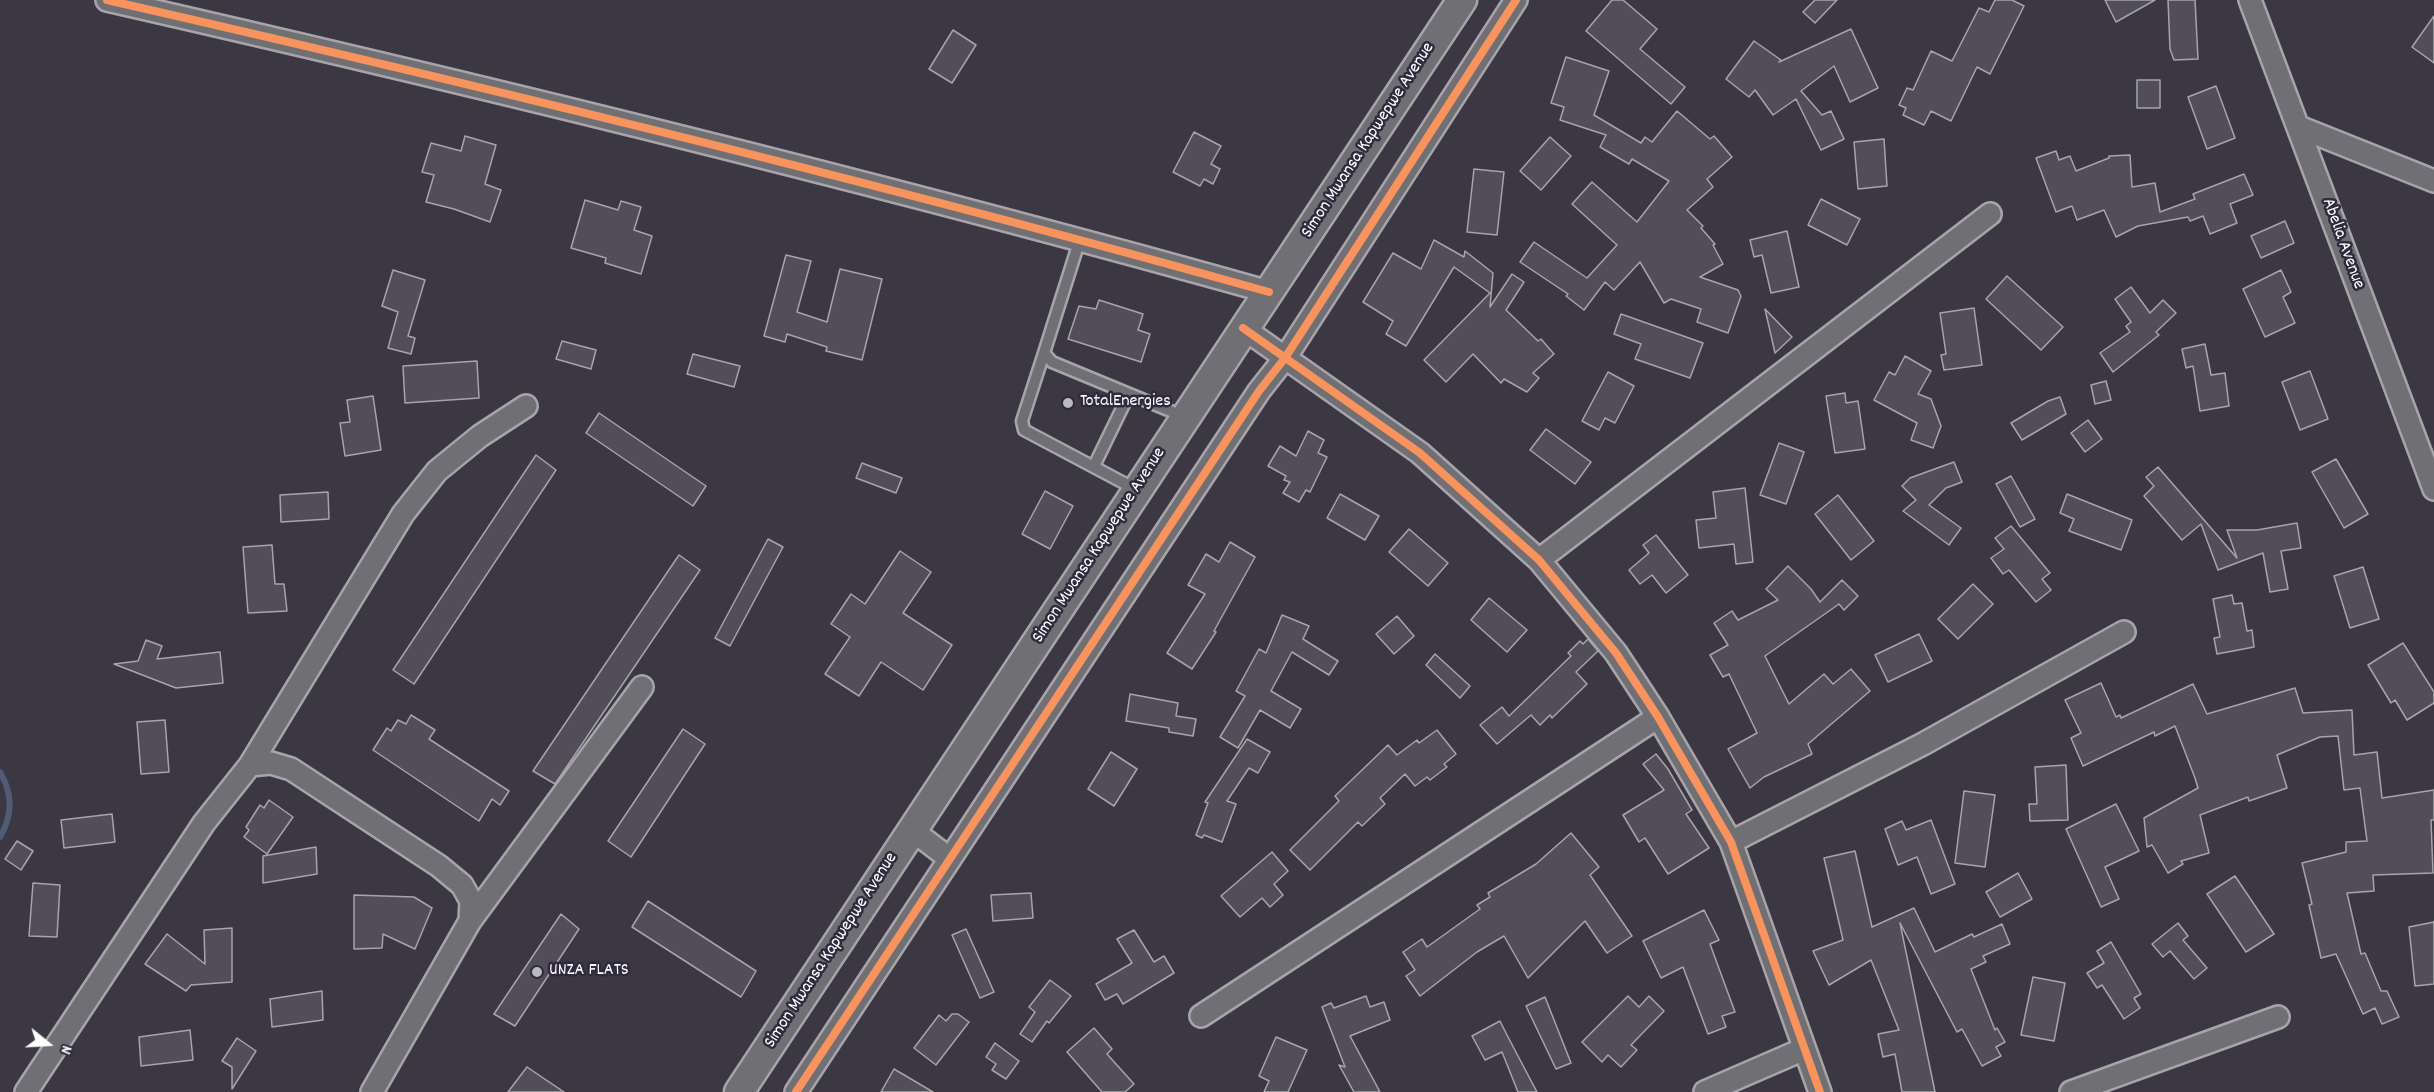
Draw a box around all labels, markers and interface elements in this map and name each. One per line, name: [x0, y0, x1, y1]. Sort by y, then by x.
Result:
street label: Simon Mwansa Kapwepwe Avenue: [1298, 39, 1440, 243]
street label: Abelia Avenue: [2316, 196, 2368, 292]
place label: TotalEnergies: [1080, 392, 1171, 414]
marker: TotalEnergies: [1061, 396, 1075, 410]
street label: Simon Mwansa Kapwepwe Avenue: [1029, 444, 1171, 648]
street label: Simon Mwansa Kapwepwe Avenue: [761, 849, 903, 1053]
place label: UNZA FLATS: [549, 961, 629, 983]
marker: UNZA FLATS: [530, 965, 544, 979]
north arrow: [18, 1014, 78, 1074]
text: N: [53, 1042, 78, 1057]

